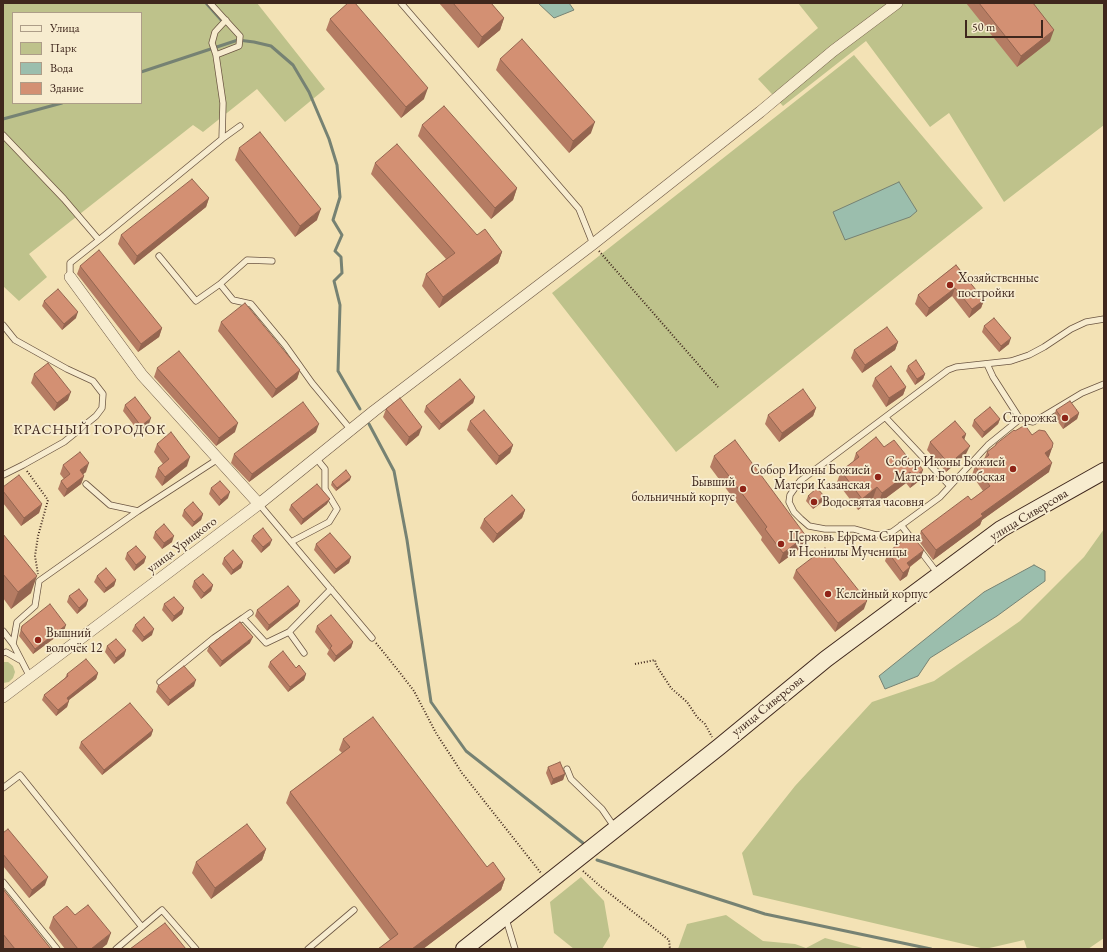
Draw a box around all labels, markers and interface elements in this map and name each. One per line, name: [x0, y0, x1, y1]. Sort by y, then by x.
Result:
legend: [12, 12, 142, 104]
scale bar: [967, 12, 1045, 38]
text: 50 m: [972, 19, 995, 35]
text: Улица: [50, 20, 80, 36]
text: Парк: [50, 40, 77, 56]
text: Вода: [50, 60, 73, 76]
text: Здание: [50, 80, 84, 96]
place label: Хозяйственные постройки: [958, 270, 1039, 301]
marker: Хозяйственные постройки: [945, 280, 955, 290]
place label: Сторожка: [1003, 410, 1057, 426]
marker: Сторожка: [1060, 413, 1070, 423]
district label: КРАСНЫЙ ГОРОДОК: [13, 422, 167, 438]
place label: Собор Иконы Божией Матери Боголюбская: [886, 454, 1005, 485]
place label: Собор Иконы Божией Матери Казанская: [751, 462, 870, 493]
marker: Собор Иконы Божией Матери Боголюбская: [1008, 464, 1018, 474]
marker: Собор Иконы Божией Матери Казанская: [873, 472, 883, 482]
place label: Бывший больничный корпус: [631, 474, 735, 505]
marker: Бывший больничный корпус: [738, 484, 748, 494]
street label: улица Сиверсова: [987, 486, 1071, 544]
place label: Водосвятая часовня: [822, 494, 924, 510]
marker: Водосвятая часовня: [809, 497, 819, 507]
street label: улица Урицкого: [144, 514, 220, 576]
place label: Церковь Ефрема Сирина и Неонилы Мученицы: [789, 529, 921, 560]
marker: Церковь Ефрема Сирина и Неонилы Мученицы: [776, 539, 786, 549]
place label: Келейный корпус: [836, 586, 928, 602]
marker: Келейный корпус: [823, 589, 833, 599]
place label: Вышний волочёк 12: [46, 625, 102, 656]
marker: Вышний волочёк 12: [33, 635, 43, 645]
street label: улица Сиверсова: [729, 672, 807, 740]

